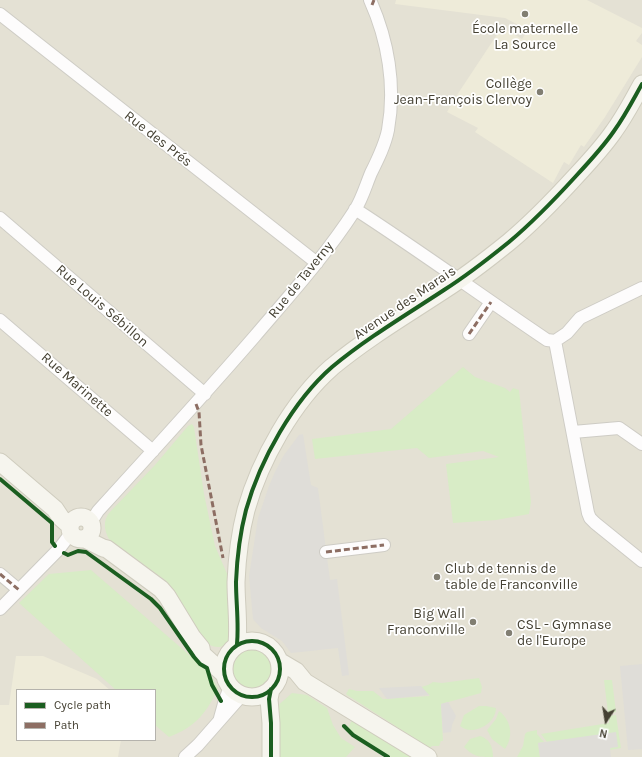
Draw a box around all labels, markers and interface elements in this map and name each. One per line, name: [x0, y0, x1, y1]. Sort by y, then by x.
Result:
marker: École maternelle La Source: [520, 9, 530, 19]
place label: École maternelle La Source: [472, 21, 578, 54]
place label: Collège Jean-François Clervoy: [394, 76, 532, 108]
marker: Collège Jean-François Clervoy: [535, 87, 545, 97]
street label: Rue des Prés: [121, 107, 195, 171]
street label: Rue de Taverny: [265, 238, 337, 322]
street label: Rue Louis Sébillon: [52, 261, 152, 351]
street label: Avenue des Marais: [351, 263, 459, 343]
street label: Rue Marinette: [38, 349, 116, 421]
place label: Club de tennis de table de Franconville: [445, 561, 578, 594]
marker: Club de tennis de table de Franconville: [432, 572, 442, 582]
place label: Big Wall Franconville: [387, 606, 465, 638]
marker: Big Wall Franconville: [468, 617, 478, 627]
place label: CSL - Gymnase de l'Europe: [517, 617, 611, 650]
marker: CSL - Gymnase de l'Europe: [504, 628, 514, 638]
legend: [16, 689, 156, 741]
text: Cycle path: [54, 698, 111, 712]
north arrow: [586, 701, 626, 741]
text: Path: [54, 718, 79, 732]
text: N: [598, 726, 609, 740]

